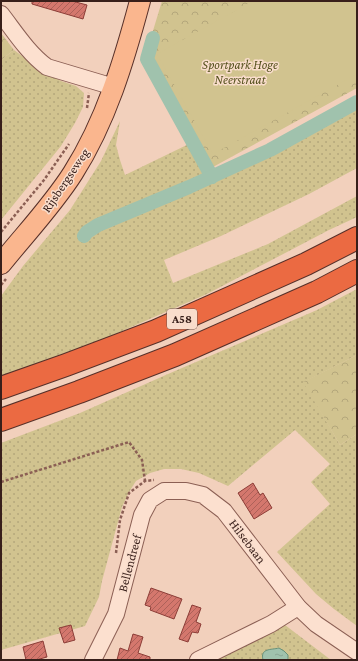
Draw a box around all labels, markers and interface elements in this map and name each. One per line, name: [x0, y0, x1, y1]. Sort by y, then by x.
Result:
park label: Sportpark Hoge Neerstraat: [202, 57, 278, 87]
street label: Rijsbergseweg: [38, 145, 94, 216]
road number: A58: [167, 309, 197, 329]
street label: Hilsebaan: [226, 516, 269, 567]
street label: Bellendreef: [115, 532, 145, 593]

